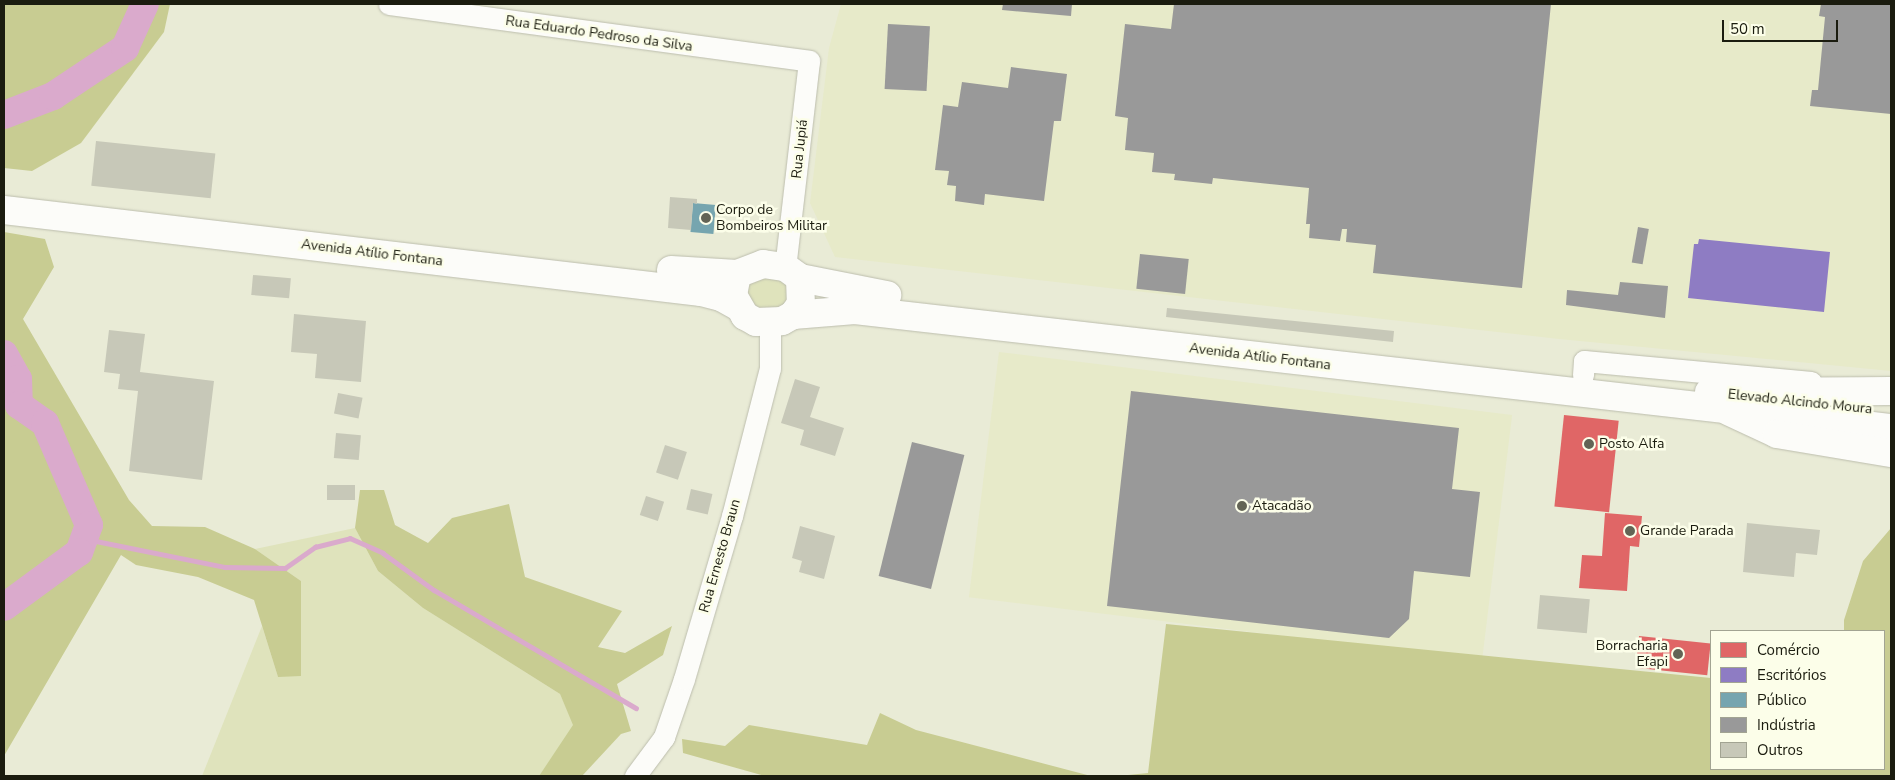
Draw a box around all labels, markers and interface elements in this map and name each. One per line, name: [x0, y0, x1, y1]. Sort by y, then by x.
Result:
scale bar: [1725, 10, 1841, 42]
street label: Rua Eduardo Pedroso da Silva: [504, 13, 694, 55]
text: 50 m: [1730, 19, 1765, 39]
street label: Rua Jupiá: [789, 119, 811, 179]
place label: Corpo de Bombeiros Militar: [716, 202, 827, 234]
marker: Corpo de Bombeiros Militar: [700, 212, 712, 224]
street label: Avenida Atílio Fontana: [300, 236, 444, 270]
street label: Avenida Atílio Fontana: [1188, 340, 1332, 374]
street label: Elevado Alcindo Moura: [1727, 386, 1873, 418]
place label: Posto Alfa: [1599, 436, 1664, 452]
marker: Posto Alfa: [1583, 438, 1595, 450]
street label: Rua Ernesto Braun: [696, 497, 744, 615]
place label: Atacadão: [1252, 498, 1312, 514]
marker: Atacadão: [1236, 500, 1248, 512]
place label: Grande Parada: [1640, 523, 1734, 539]
marker: Grande Parada: [1624, 525, 1636, 537]
legend: [1710, 630, 1885, 770]
place label: Borracharia Efapi: [1596, 638, 1668, 670]
text: Comércio: [1757, 640, 1820, 660]
marker: Borracharia Efapi: [1672, 648, 1684, 660]
text: Escritórios: [1757, 665, 1827, 685]
text: Público: [1757, 690, 1807, 710]
text: Indústria: [1757, 715, 1816, 735]
text: Outros: [1757, 740, 1803, 760]

